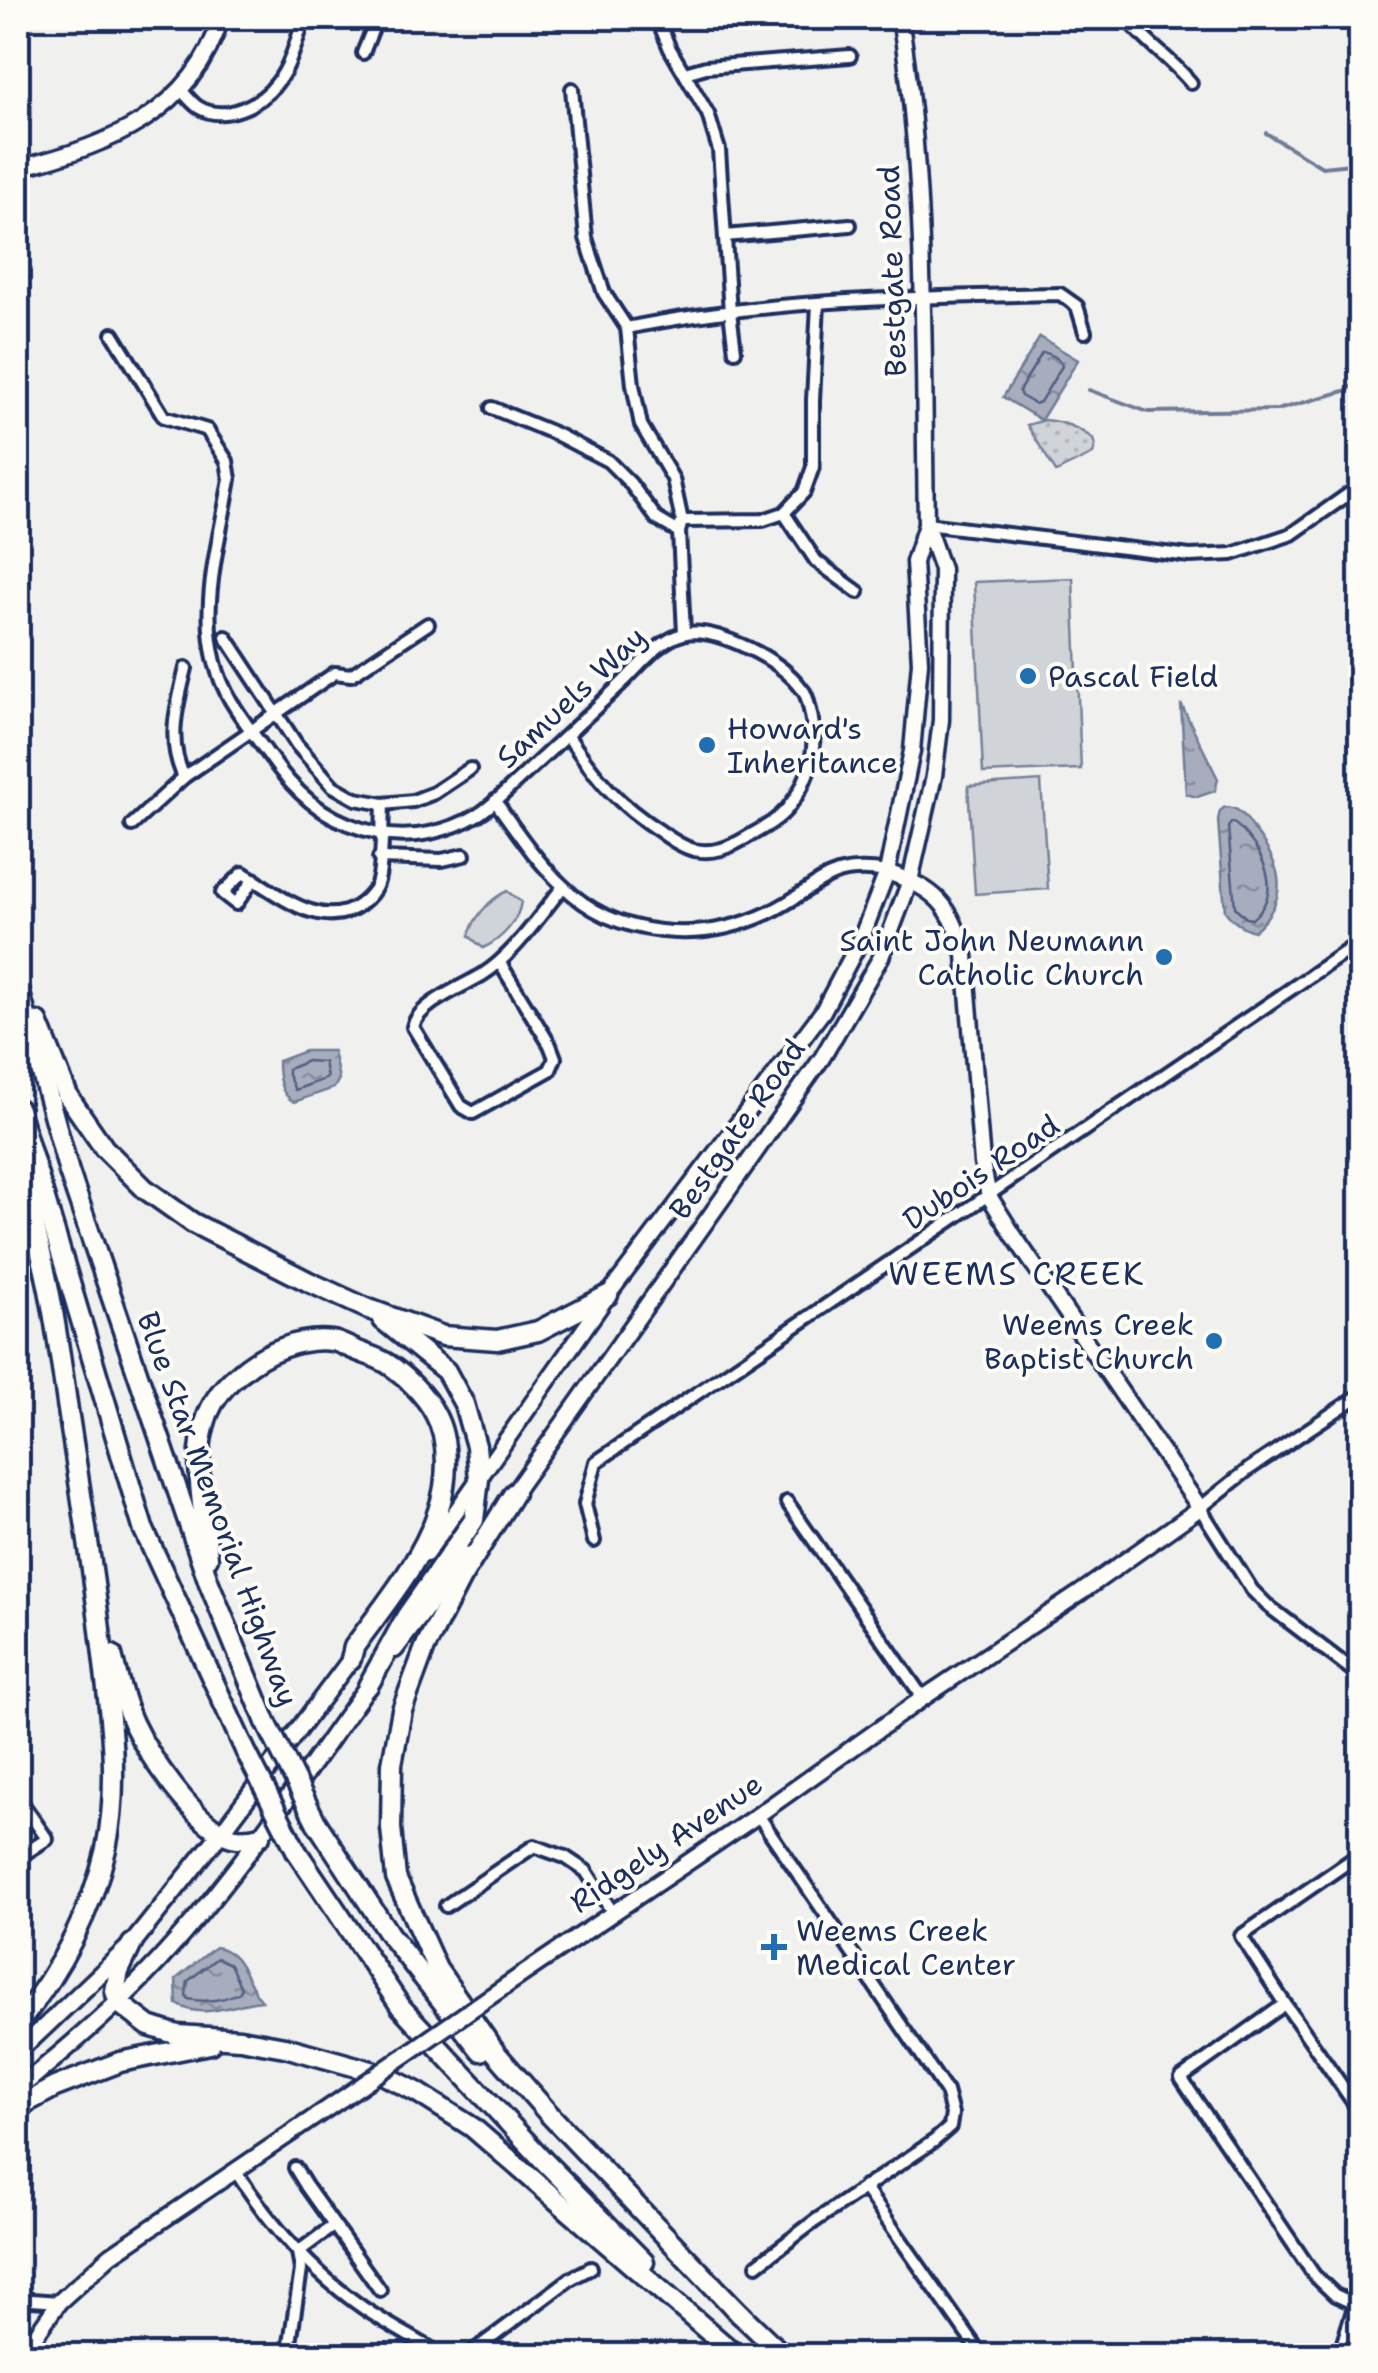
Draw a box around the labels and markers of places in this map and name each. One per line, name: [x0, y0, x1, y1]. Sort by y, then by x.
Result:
place label: Pascal Field: [1048, 656, 1218, 697]
marker: Pascal Field: [1017, 665, 1039, 687]
place label: Howard's Inheritance: [727, 708, 898, 783]
marker: Howard's Inheritance: [696, 734, 718, 756]
place label: Saint John Neumann Catholic Church: [839, 920, 1144, 995]
marker: Saint John Neumann Catholic Church: [1153, 946, 1175, 968]
place label: Weems Creek Baptist Church: [984, 1304, 1194, 1379]
marker: Weems Creek Baptist Church: [1203, 1330, 1225, 1352]
place label: Weems Creek Medical Center: [796, 1910, 1016, 1985]
marker: Weems Creek Medical Center: [761, 1934, 787, 1960]

